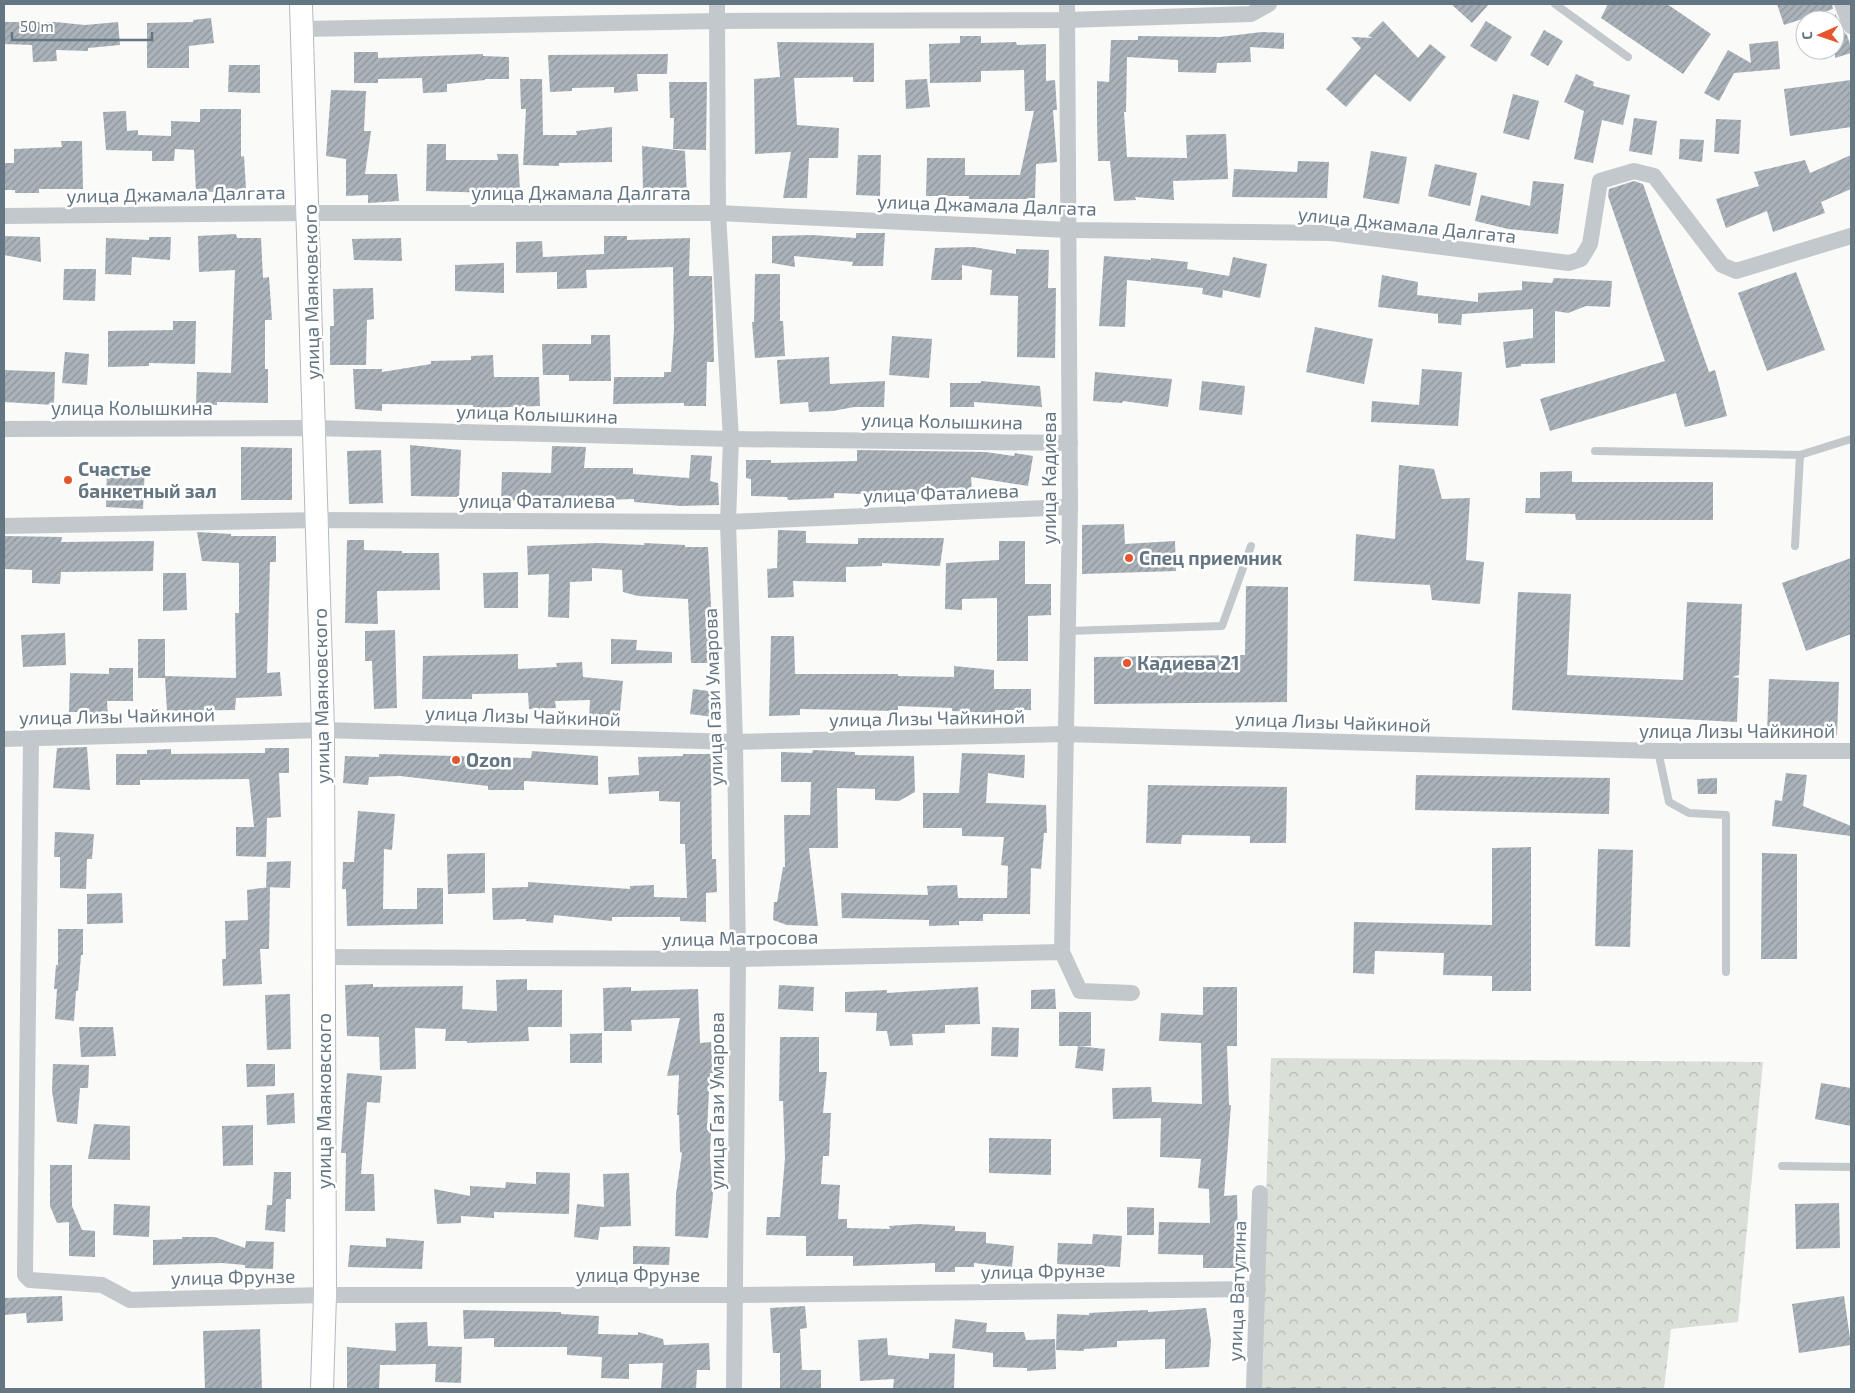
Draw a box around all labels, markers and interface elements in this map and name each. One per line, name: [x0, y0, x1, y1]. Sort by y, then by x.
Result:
scale bar: [12, 10, 152, 42]
north arrow: [1795, 10, 1845, 60]
text: 50 m: [20, 17, 54, 35]
text: С: [1798, 31, 1815, 40]
street label: улица Джамала Далгата: [66, 180, 286, 208]
street label: улица Джамала Далгата: [471, 181, 691, 205]
street label: улица Джамала Далгата: [877, 189, 1097, 221]
street label: улица Джамала Далгата: [1297, 202, 1517, 248]
street label: улица Маяковского: [297, 204, 325, 380]
street label: улица Колышкина: [51, 396, 213, 420]
street label: улица Колышкина: [456, 399, 618, 429]
street label: улица Колышкина: [861, 408, 1023, 434]
street label: улица Кадиева: [1037, 412, 1061, 544]
place label: Счастье банкетный зал: [78, 457, 217, 502]
marker: Счастье банкетный зал: [62, 474, 74, 486]
street label: улица Фаталиева: [862, 478, 1020, 508]
street label: улица Фаталиева: [459, 489, 615, 513]
place label: Спец приемник: [1139, 546, 1282, 569]
marker: Спец приемник: [1123, 552, 1135, 564]
street label: улица Маяковского: [307, 608, 335, 784]
street label: улица Гази Умарова: [698, 608, 728, 786]
place label: Кадиева 21: [1137, 651, 1240, 674]
marker: Кадиева 21: [1121, 657, 1133, 669]
street label: улица Лизы Чайкиной: [425, 701, 621, 731]
street label: улица Лизы Чайкиной: [19, 702, 215, 730]
street label: улица Лизы Чайкиной: [829, 704, 1025, 732]
street label: улица Лизы Чайкиной: [1235, 707, 1431, 737]
street label: улица Лизы Чайкиной: [1639, 719, 1835, 743]
place label: Ozon: [466, 748, 512, 771]
marker: Ozon: [450, 754, 462, 766]
street label: улица Матросова: [661, 925, 819, 951]
street label: улица Гази Умарова: [705, 1012, 729, 1190]
street label: улица Маяковского: [312, 1013, 336, 1189]
street label: улица Ватутина: [1223, 1220, 1251, 1362]
street label: улица Фрунзе: [980, 1258, 1106, 1284]
street label: улица Фрунзе: [576, 1263, 700, 1287]
street label: улица Фрунзе: [170, 1264, 296, 1290]

